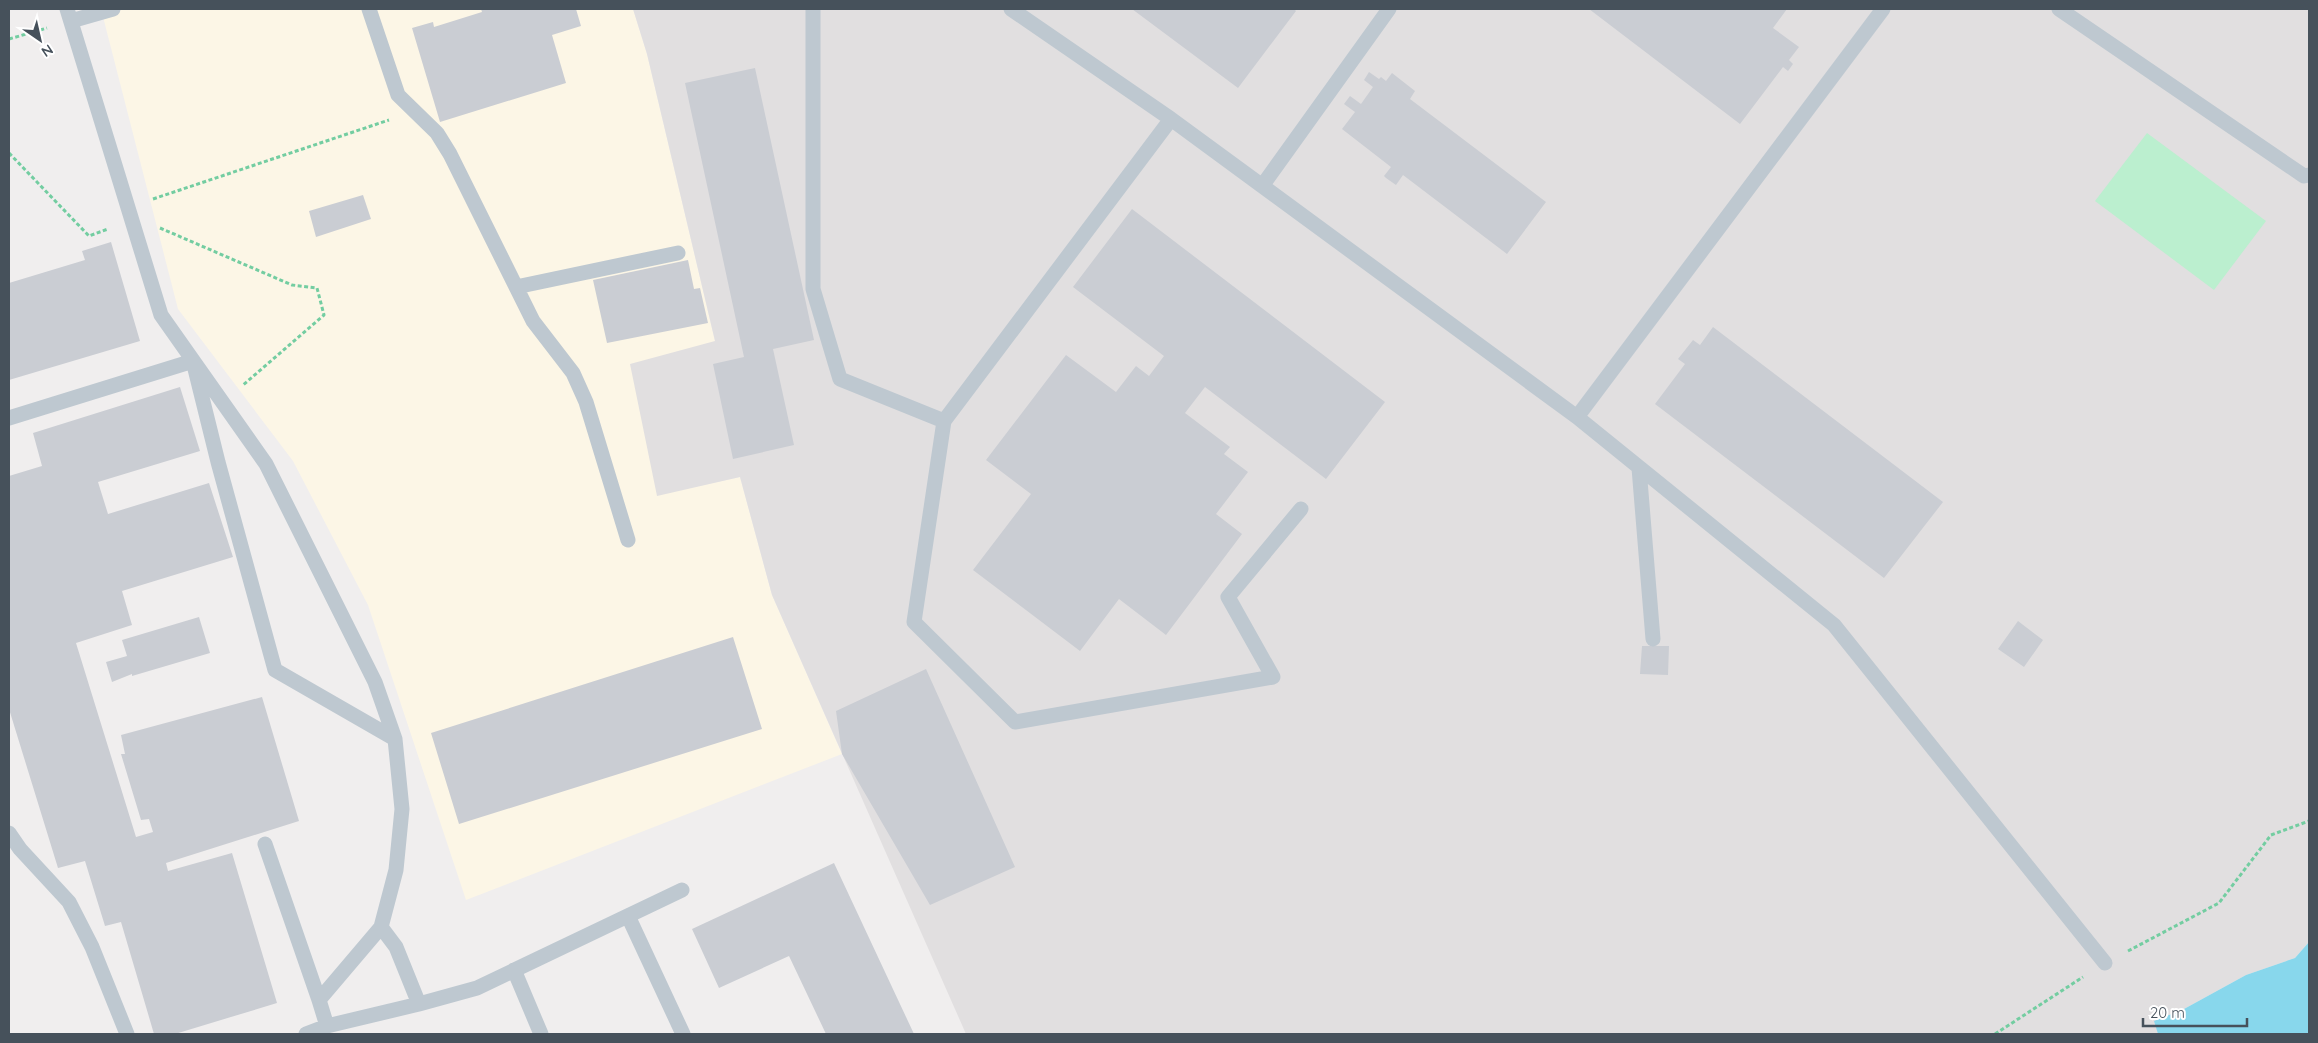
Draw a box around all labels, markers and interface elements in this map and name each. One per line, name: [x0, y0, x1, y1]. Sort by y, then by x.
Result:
north arrow: [15, 15, 65, 65]
text: N: [38, 40, 57, 61]
scale bar: [2143, 996, 2247, 1028]
text: 20 m: [2150, 1003, 2185, 1022]

